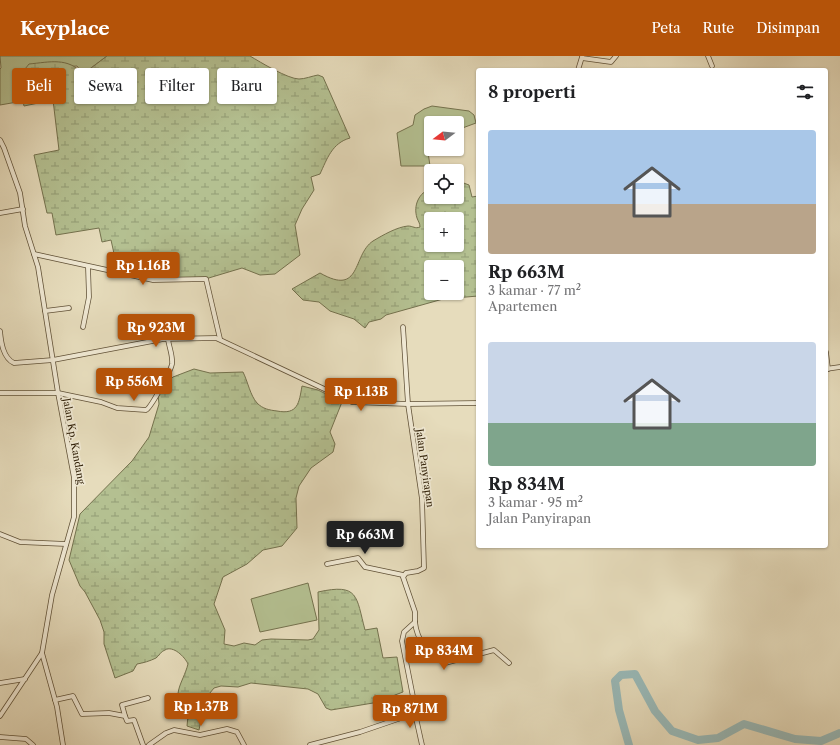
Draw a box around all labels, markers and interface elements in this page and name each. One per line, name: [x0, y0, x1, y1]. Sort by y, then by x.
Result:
text: Keyplace: [20, 17, 110, 40]
text: Peta: [651, 19, 681, 37]
text: Rute: [703, 19, 734, 37]
text: Disimpan: [756, 19, 820, 37]
chip: Beli: [12, 68, 66, 104]
chip: Sewa: [74, 68, 137, 104]
chip: Filter: [145, 68, 209, 104]
chip: Baru: [217, 68, 277, 104]
icon: filters: [794, 81, 816, 103]
text: 8 properti: [488, 82, 576, 102]
north arrow: [424, 116, 464, 156]
map controls: [424, 116, 464, 300]
icon: home: [616, 156, 688, 228]
button: locate: [424, 164, 464, 204]
button: +: [424, 212, 464, 252]
pin: Rp 1.16B: [102, 252, 184, 286]
text: Rp 1.16B: [116, 257, 170, 273]
button: −: [424, 260, 464, 300]
text: Rp 663M: [488, 262, 565, 282]
text: 3 kamar · 77 m²: [488, 282, 581, 298]
text: Apartemen: [488, 298, 557, 314]
pin: Rp 923M: [119, 314, 193, 348]
text: Rp 923M: [127, 319, 185, 335]
pin: Rp 556M: [97, 368, 171, 402]
icon: home: [616, 368, 688, 440]
text: Rp 556M: [105, 373, 163, 389]
pin: Rp 1.13B: [320, 378, 402, 412]
text: Rp 1.13B: [334, 383, 388, 399]
street label: Jalan Kp. Kandang: [60, 395, 88, 486]
street label: Jalan Panyirapan: [413, 426, 437, 509]
text: Rp 834M: [488, 474, 565, 494]
text: 3 kamar · 95 m²: [488, 494, 583, 510]
text: Jalan Panyirapan: [488, 510, 591, 526]
pin: Rp 663M: [328, 521, 402, 555]
text: Rp 663M: [336, 526, 394, 542]
pin: Rp 834M: [407, 637, 481, 671]
text: Rp 834M: [415, 642, 473, 658]
pin: Rp 1.37B: [160, 693, 242, 727]
pin: Rp 871M: [373, 695, 447, 729]
text: Rp 1.37B: [173, 698, 229, 714]
text: Rp 871M: [382, 700, 438, 716]

